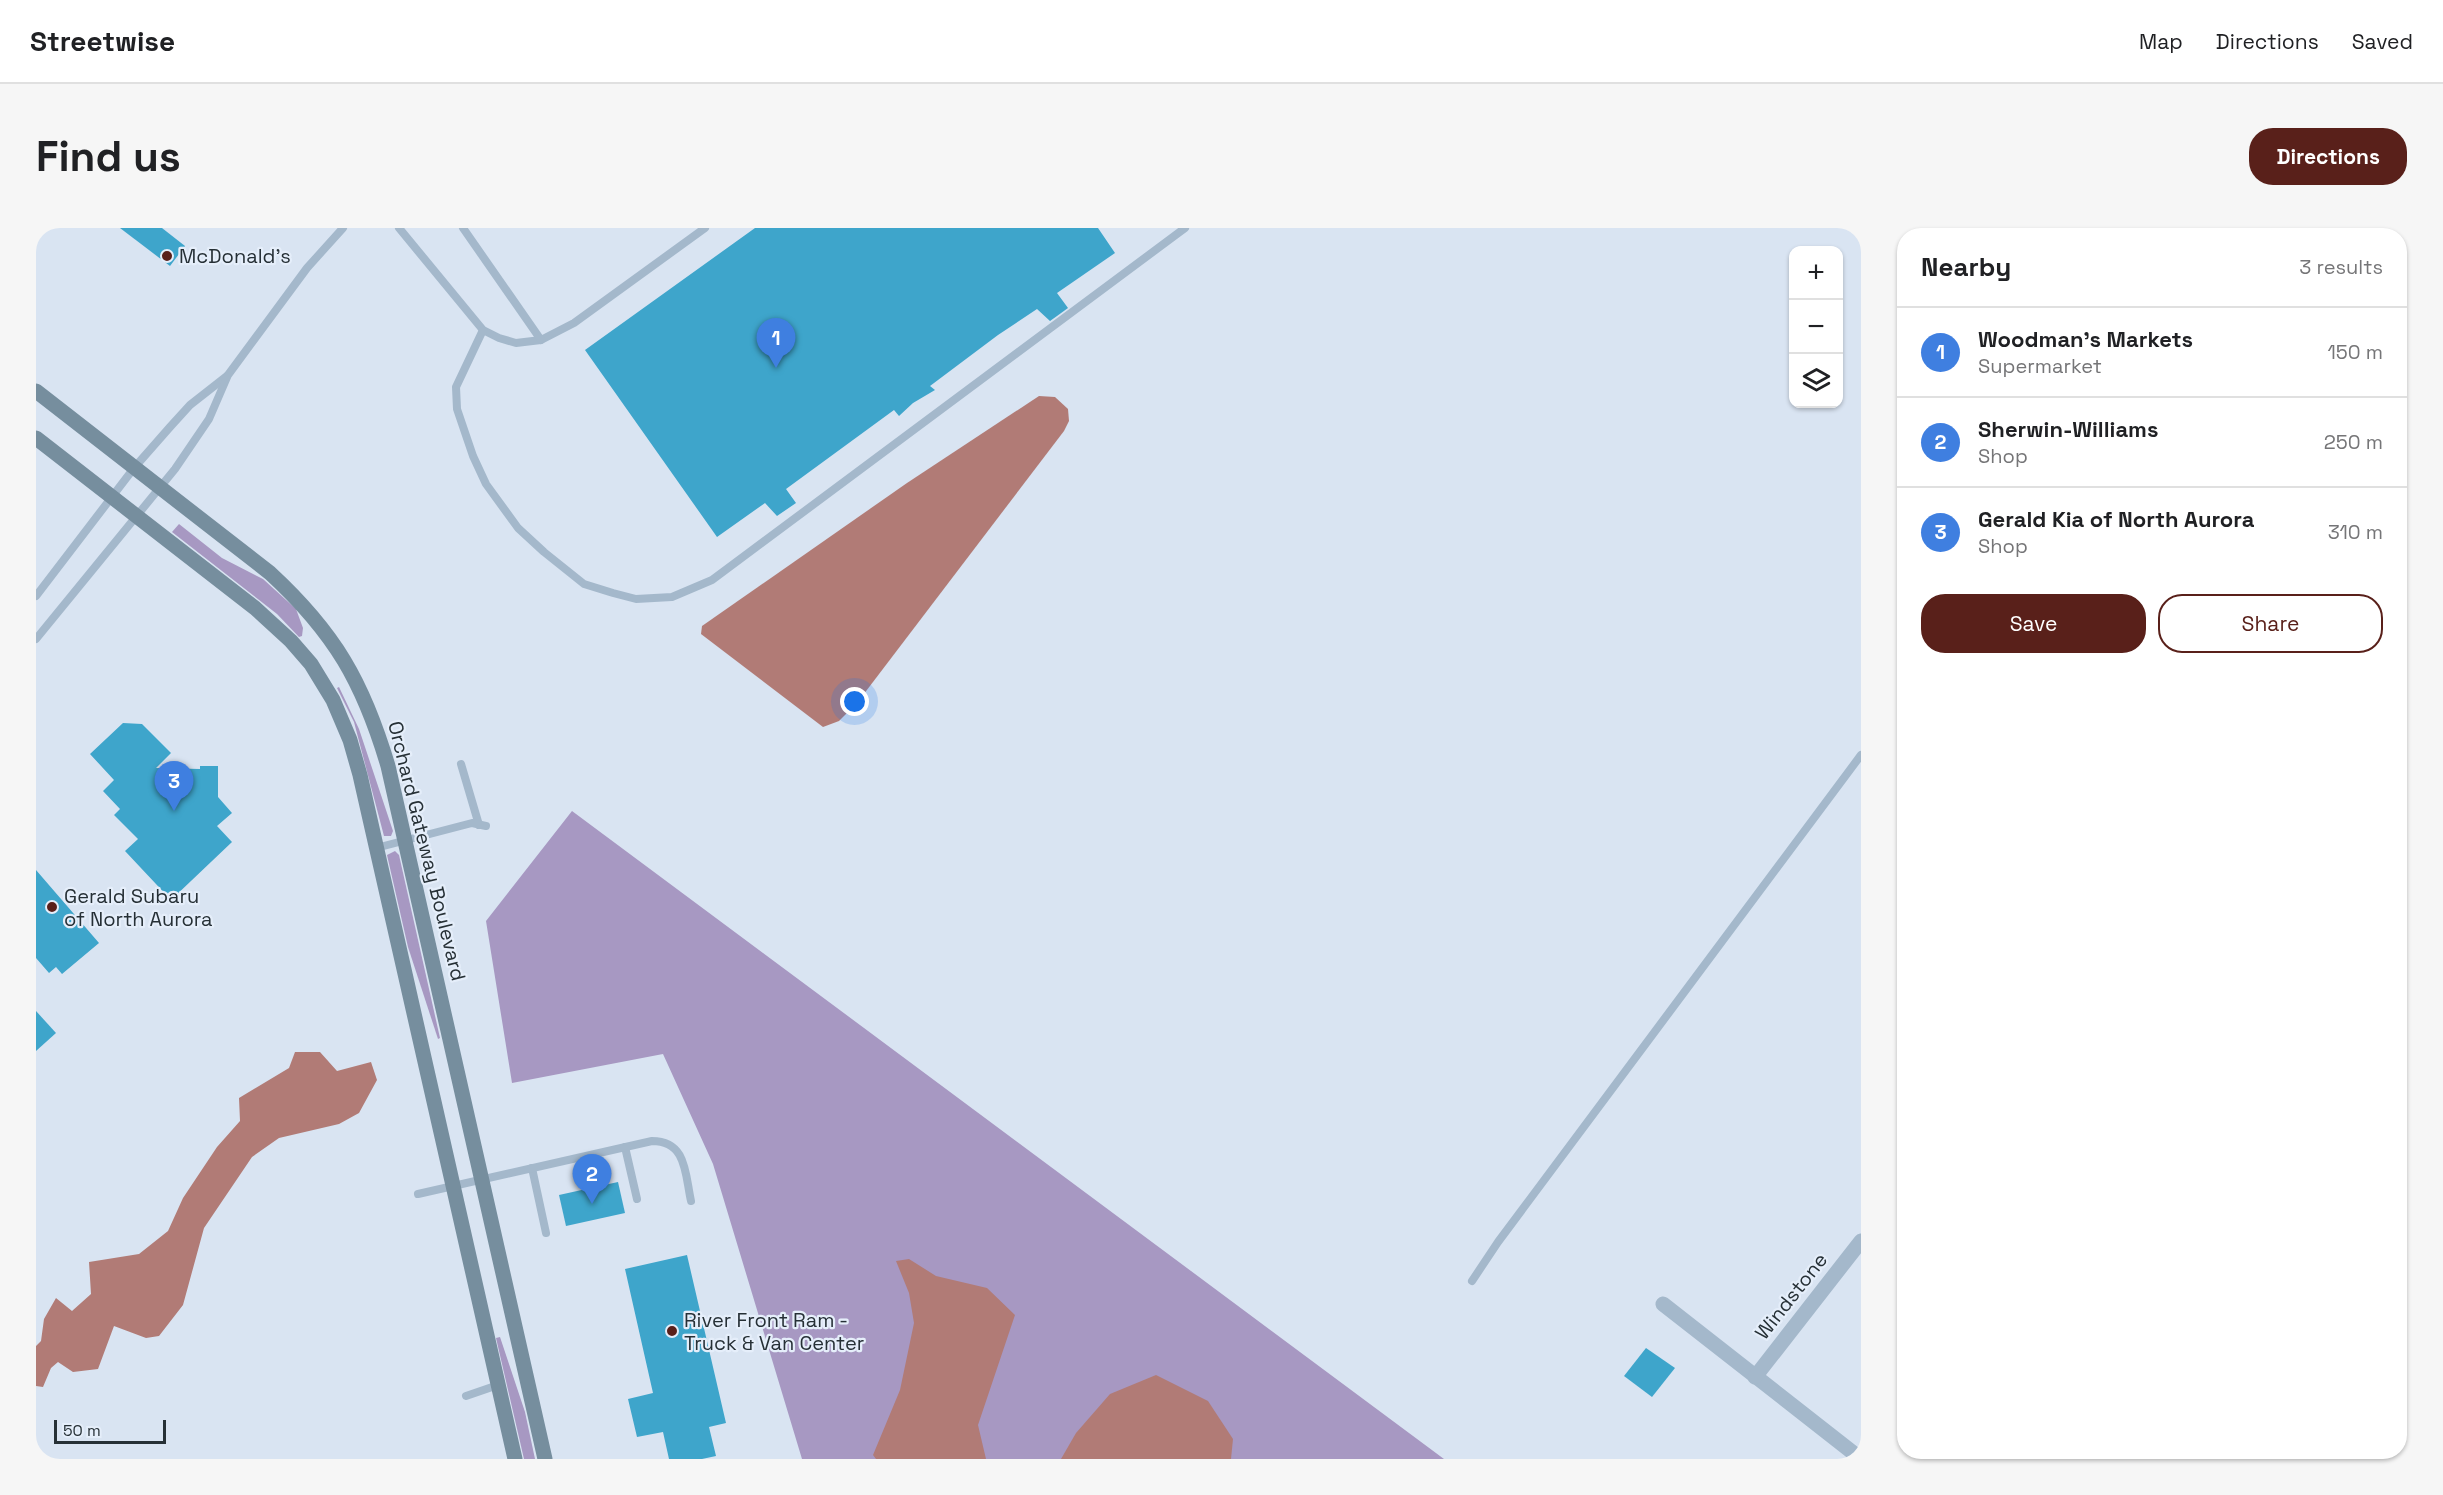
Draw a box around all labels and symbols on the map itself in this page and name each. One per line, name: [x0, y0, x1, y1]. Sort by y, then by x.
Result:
place label: McDonald's: [179, 243, 291, 269]
marker: McDonald's: [160, 249, 174, 263]
pin: 1: [756, 318, 796, 368]
your location: [840, 687, 869, 716]
street label: Orchard Gateway Boulevard: [382, 718, 472, 984]
pin: 3: [154, 762, 194, 811]
place label: Gerald Subaru of North Aurora: [64, 883, 213, 932]
marker: Gerald Subaru of North Aurora: [45, 900, 59, 914]
pin: 2: [572, 1154, 612, 1204]
street label: Windstone: [1749, 1247, 1833, 1345]
place label: River Front Ram - Truck & Van Center: [684, 1307, 864, 1356]
marker: River Front Ram - Truck & Van Center: [665, 1324, 679, 1338]
scale bar: [54, 1417, 166, 1444]

